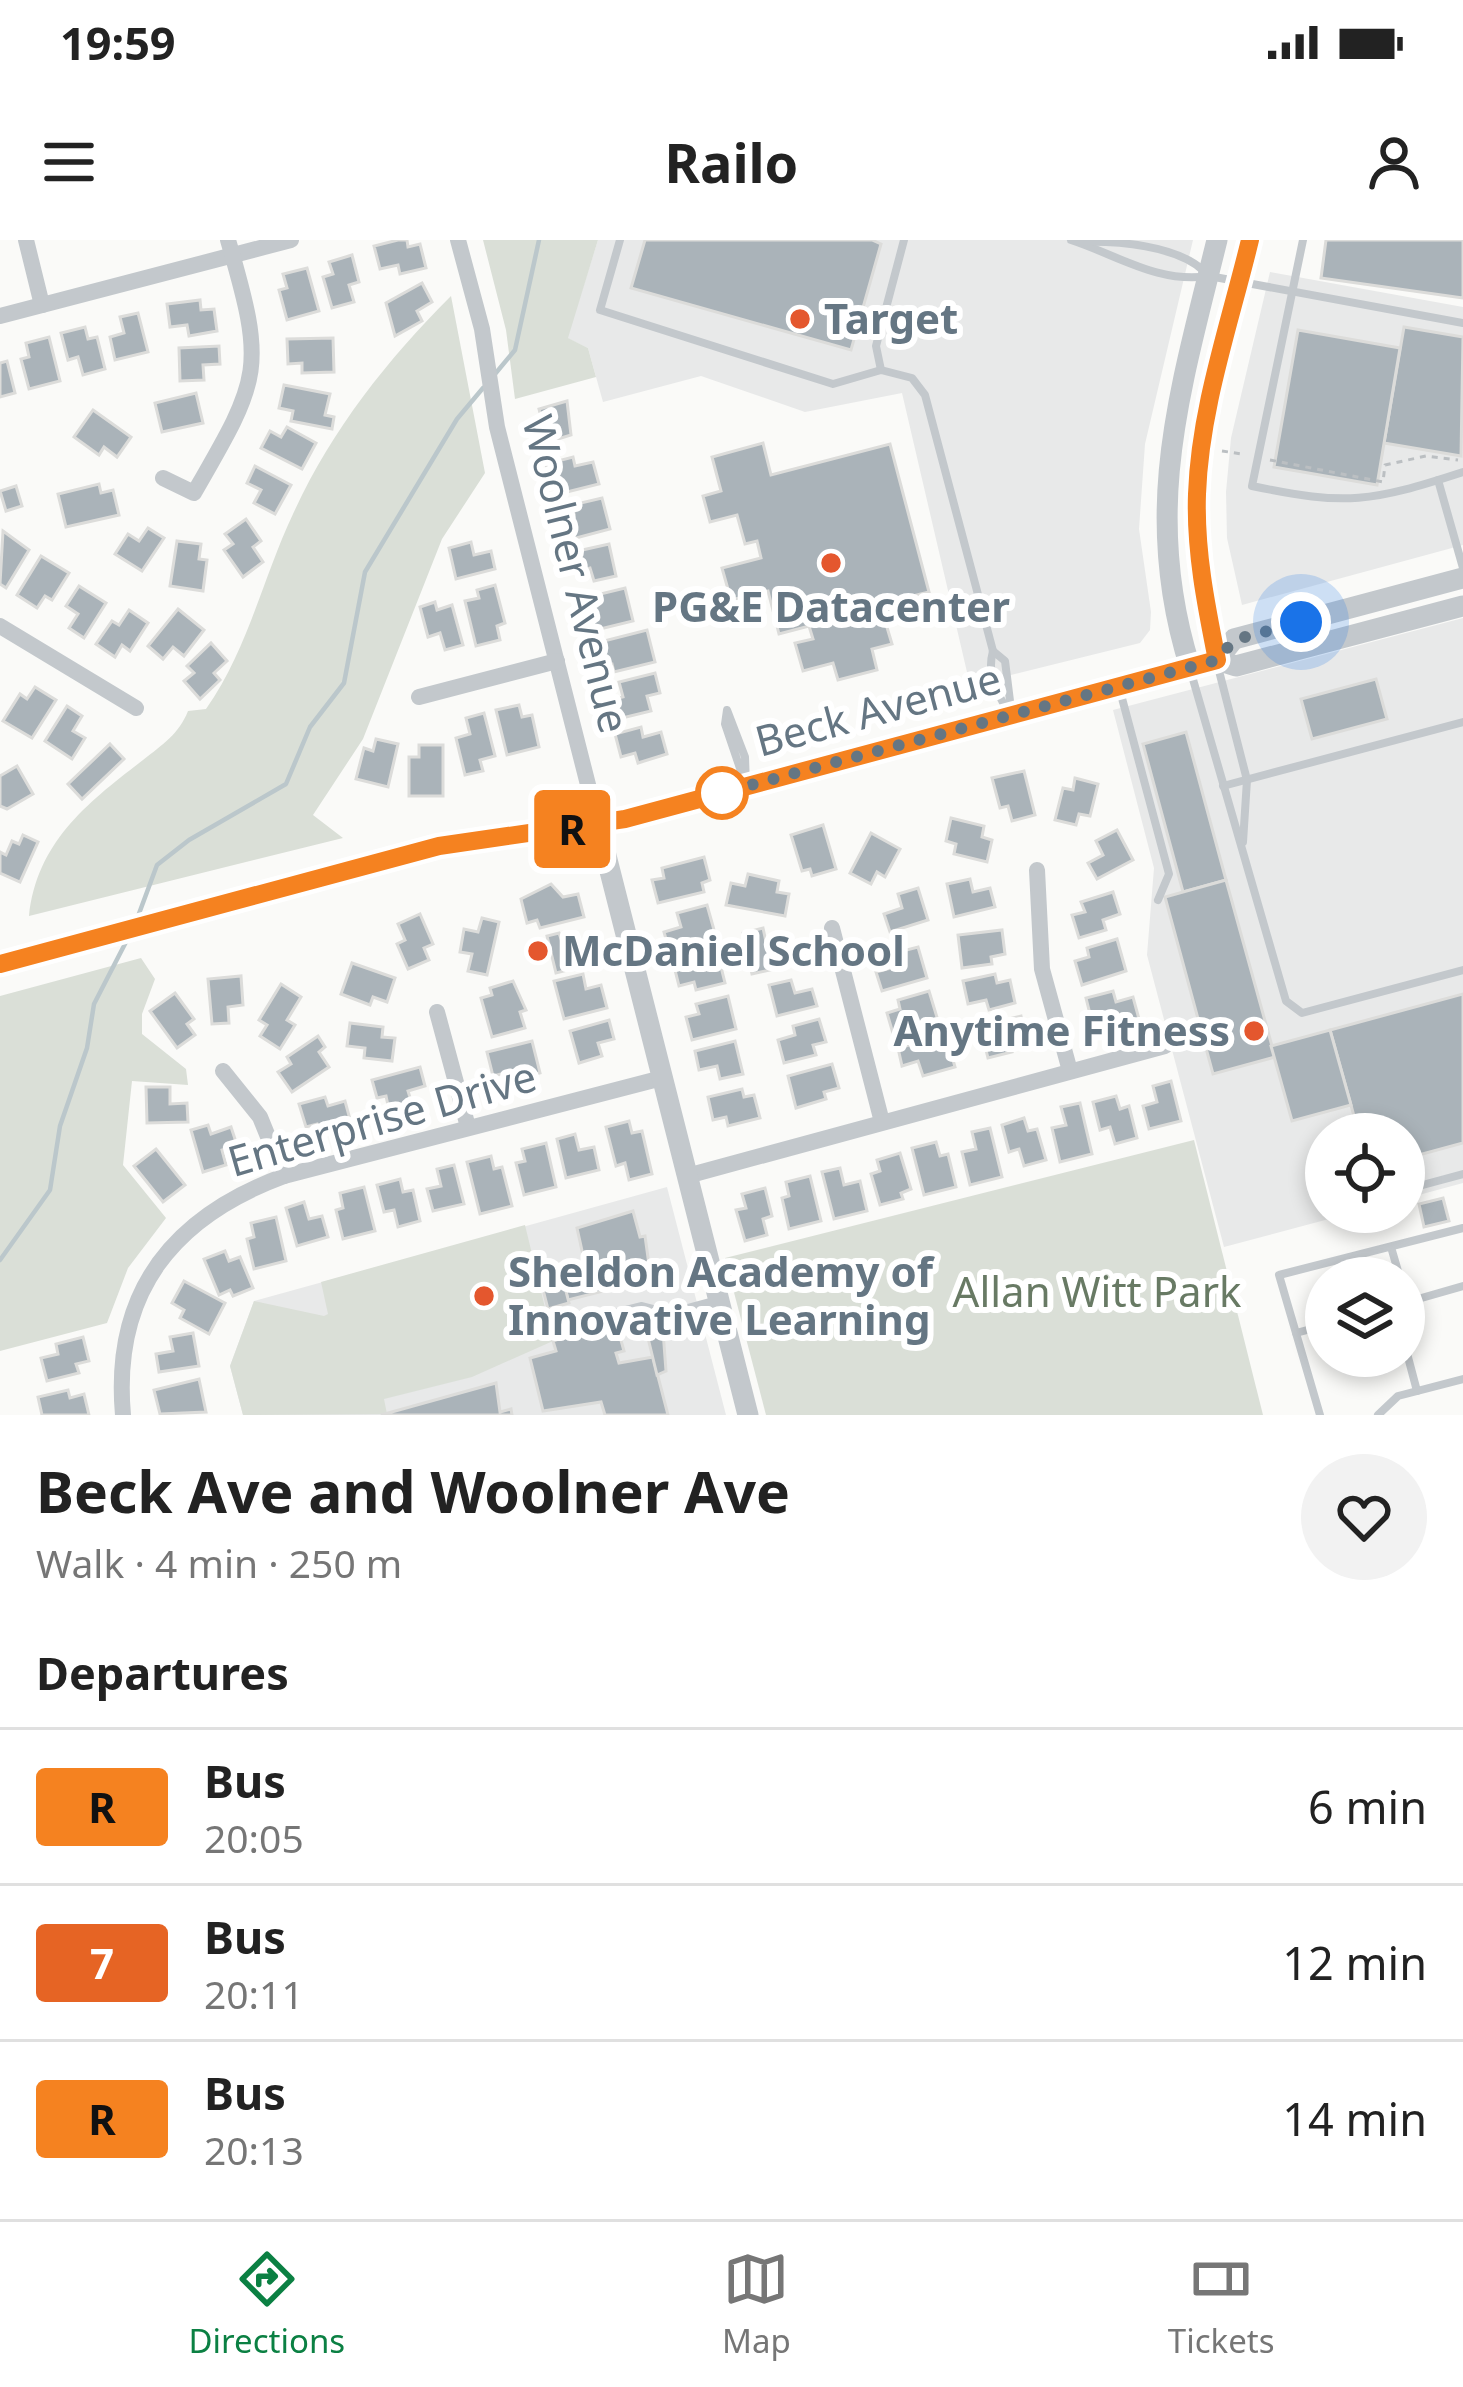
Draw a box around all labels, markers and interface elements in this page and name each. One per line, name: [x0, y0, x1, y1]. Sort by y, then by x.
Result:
text: 19:59: [60, 12, 176, 73]
text: Railo: [665, 125, 798, 199]
icon: menu: [36, 129, 102, 195]
icon: person: [1361, 129, 1427, 195]
place label: Target: [824, 289, 958, 346]
marker: Target: [787, 306, 813, 332]
street label: Woolner Avenue: [510, 409, 644, 738]
marker: PG&E Datacenter: [818, 550, 844, 576]
place label: PG&E Datacenter: [652, 577, 1010, 634]
your location: [1271, 592, 1331, 652]
street label: Beck Avenue: [749, 648, 1007, 769]
unlabelled marker: [697, 768, 747, 818]
line badge: R: [533, 790, 611, 868]
text: R: [558, 800, 586, 857]
place label: McDaniel School: [562, 921, 905, 978]
marker: McDaniel School: [525, 938, 551, 964]
place label: Anytime Fitness: [894, 1001, 1230, 1058]
marker: Anytime Fitness: [1241, 1018, 1267, 1044]
street label: Enterprise Drive: [221, 1046, 542, 1189]
map controls: [1305, 1113, 1425, 1377]
button: locate: [1305, 1113, 1425, 1233]
place label: Sheldon Academy of Innovative Learning: [508, 1242, 936, 1347]
button: layers: [1305, 1257, 1425, 1377]
park label: Allan Witt Park: [953, 1262, 1242, 1319]
marker: Sheldon Academy of Innovative Learning: [471, 1283, 497, 1309]
text: Beck Ave and Woolner Ave: [36, 1452, 790, 1530]
button: heart: [1301, 1454, 1427, 1580]
text: Walk · 4 min · 250 m: [36, 1536, 402, 1589]
text: Departures: [36, 1642, 289, 1703]
text: Bus: [204, 1750, 286, 1811]
text: 6 min: [1308, 1776, 1427, 1837]
text: R: [88, 1778, 116, 1835]
text: 20:05: [204, 1811, 304, 1864]
text: Bus: [204, 1906, 286, 1967]
text: 12 min: [1282, 1932, 1427, 1993]
text: 7: [90, 1934, 114, 1991]
text: 20:11: [204, 1967, 304, 2020]
text: Bus: [204, 2062, 286, 2123]
text: 14 min: [1282, 2088, 1427, 2149]
text: R: [88, 2090, 116, 2147]
text: 20:13: [204, 2123, 304, 2176]
tab: Directions: [188, 2246, 345, 2363]
tab: Map: [722, 2246, 791, 2363]
tab: Tickets: [1168, 2246, 1274, 2363]

